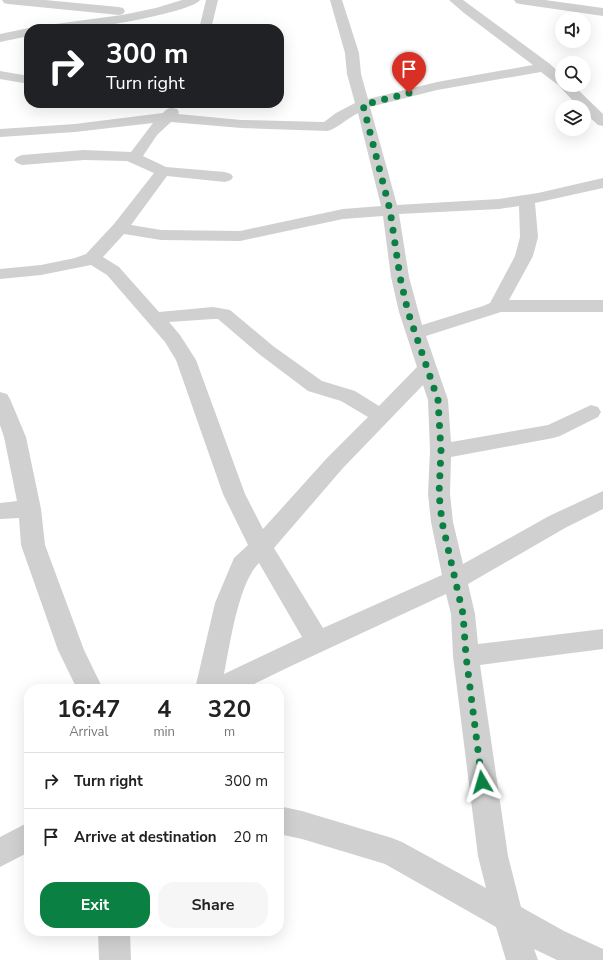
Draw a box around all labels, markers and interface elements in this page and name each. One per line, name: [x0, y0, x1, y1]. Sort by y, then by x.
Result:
map controls: [555, 12, 591, 136]
button: sound: [555, 12, 591, 48]
text: 300 m: [106, 35, 189, 73]
icon: right: [40, 40, 92, 92]
pin: [392, 52, 426, 93]
button: search: [555, 56, 591, 92]
icon: arrive: [398, 58, 420, 80]
text: Turn right: [106, 71, 185, 95]
button: layers: [555, 100, 591, 136]
text: 16:47: [57, 693, 120, 725]
text: 4: [157, 693, 171, 725]
text: 320: [208, 693, 251, 725]
text: Arrival: [69, 723, 108, 741]
text: min: [153, 723, 175, 741]
text: m: [224, 723, 235, 741]
position arrow: [461, 761, 503, 803]
icon: right: [40, 770, 62, 792]
text: Turn right: [74, 771, 143, 791]
text: 300 m: [224, 771, 268, 791]
icon: arrive: [40, 826, 62, 848]
text: Arrive at destination: [74, 827, 217, 847]
text: 20 m: [233, 827, 268, 847]
button: Exit: [40, 882, 150, 928]
button: Share: [158, 882, 268, 928]

